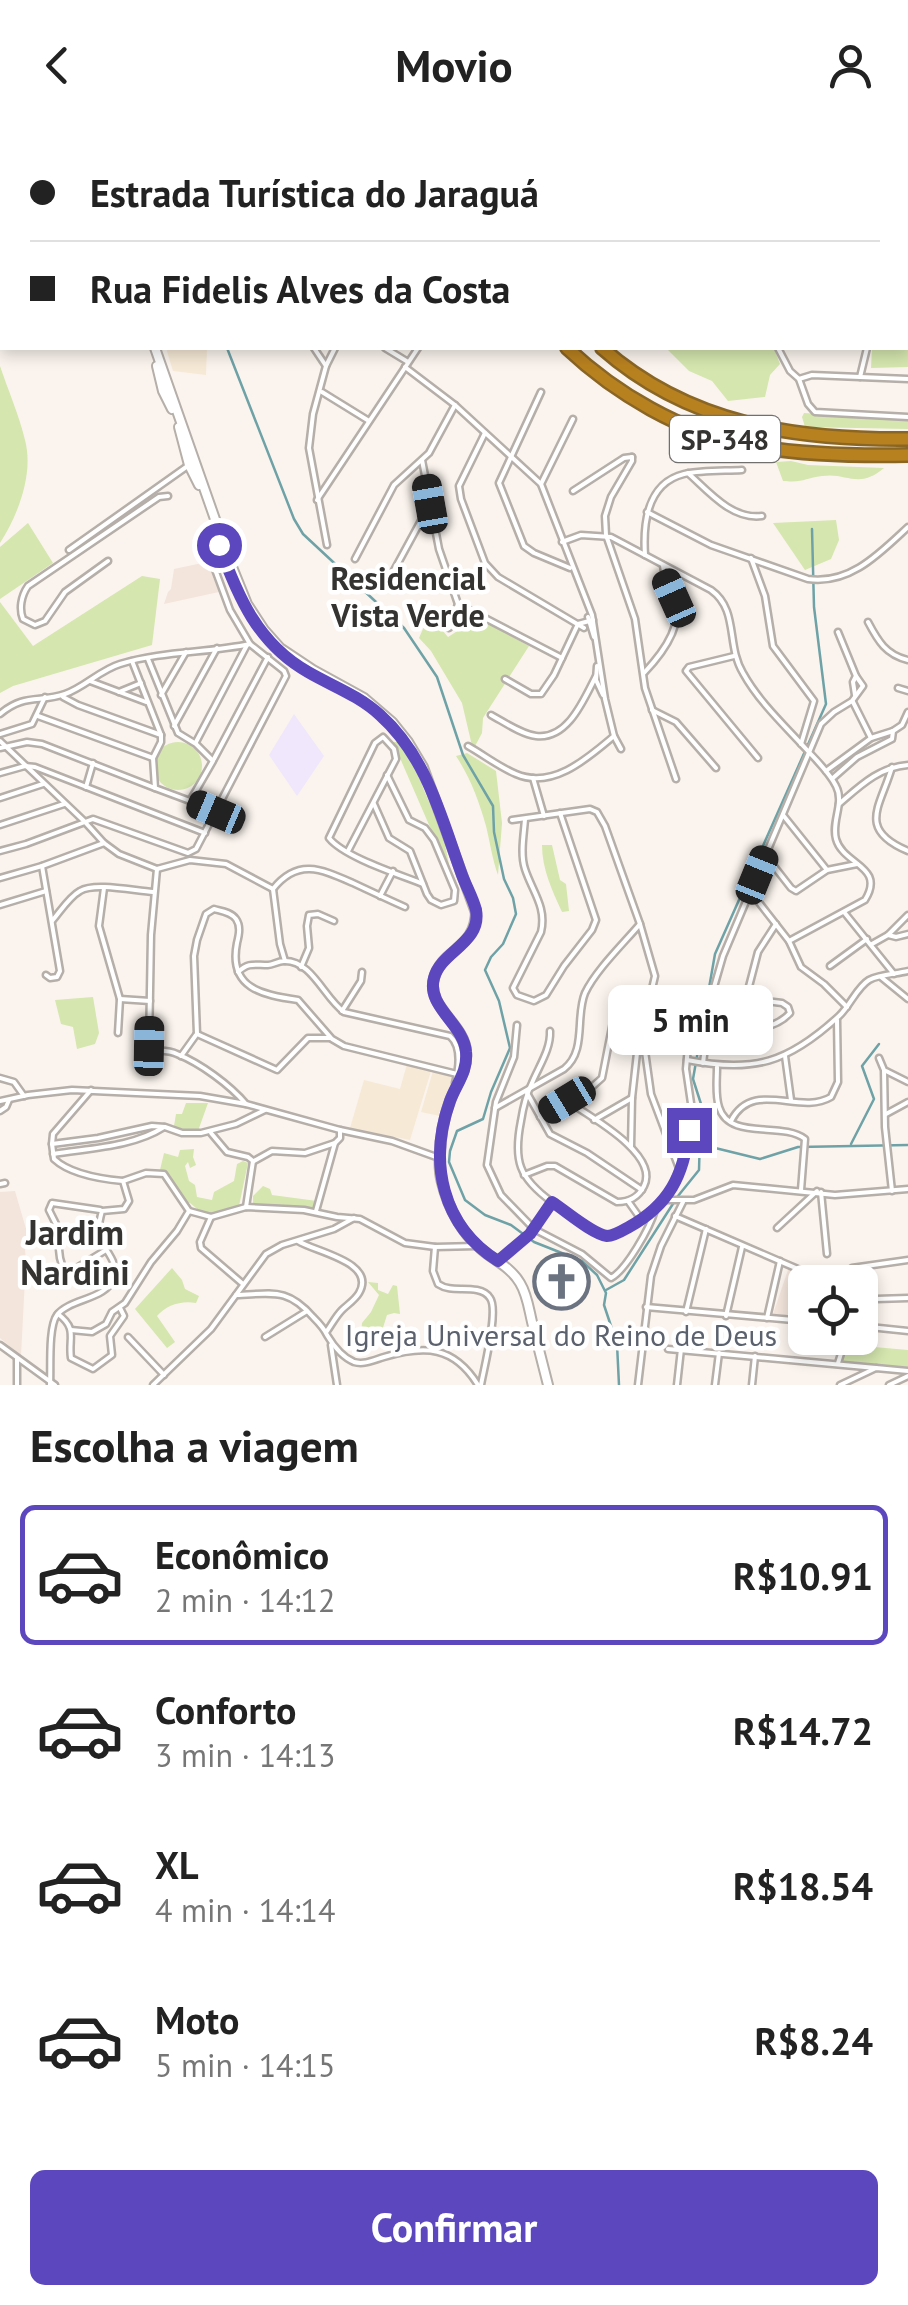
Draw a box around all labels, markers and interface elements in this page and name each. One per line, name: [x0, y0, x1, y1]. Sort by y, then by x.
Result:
text: Movio: [395, 36, 513, 94]
icon: back: [30, 38, 85, 93]
icon: person: [823, 38, 878, 93]
text: Estrada Turística do Jaraguá: [90, 168, 539, 217]
text: Rua Fidelis Alves da Costa: [90, 264, 510, 313]
road number: SP-348: [670, 416, 780, 462]
car: [410, 472, 450, 536]
route start: [197, 523, 242, 568]
district label: Residencial Vista Verde: [330, 557, 486, 636]
car: [648, 564, 700, 632]
car: [183, 786, 249, 838]
car: [732, 842, 782, 908]
callout: 5 min: [606, 985, 772, 1055]
text: 5 min: [651, 999, 730, 1041]
car: [133, 1016, 165, 1076]
car: [534, 1072, 600, 1128]
route end: [667, 1108, 712, 1153]
district label: Jardim Nardini: [20, 1209, 130, 1295]
church icon: Igreja Universal do Reino de Deus: [531, 1252, 591, 1312]
map controls: [788, 1265, 878, 1355]
button: locate: [788, 1265, 878, 1355]
place label: Igreja Universal do Reino de Deus: [345, 1315, 777, 1354]
text: Escolha a viagem: [30, 1416, 359, 1474]
icon: car: [35, 1530, 125, 1620]
text: Econômico: [155, 1530, 329, 1579]
text: R$10.91: [733, 1551, 873, 1600]
text: 2 min · 14:12: [155, 1579, 335, 1621]
icon: car: [35, 1685, 125, 1775]
text: Conforto: [155, 1685, 296, 1734]
text: R$14.72: [733, 1706, 873, 1755]
text: 3 min · 14:13: [155, 1734, 335, 1776]
icon: car: [35, 1840, 125, 1930]
text: XL: [155, 1840, 199, 1889]
text: R$18.54: [733, 1861, 873, 1910]
text: 4 min · 14:14: [155, 1889, 335, 1931]
icon: car: [35, 1995, 125, 2085]
text: Moto: [155, 1995, 239, 2044]
text: R$8.24: [755, 2016, 873, 2065]
text: 5 min · 14:15: [155, 2044, 335, 2086]
button: Confirmar: [30, 2170, 878, 2285]

